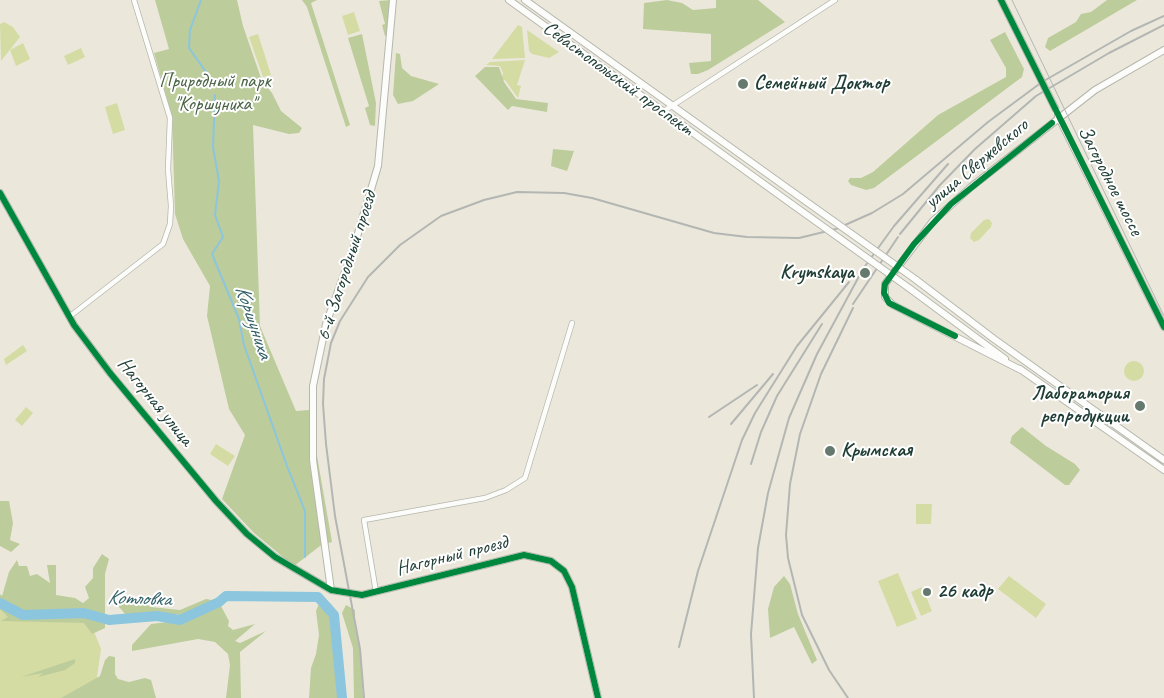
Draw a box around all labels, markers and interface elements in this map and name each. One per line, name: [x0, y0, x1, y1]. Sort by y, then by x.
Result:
street label: Севастопольский проспект: [538, 16, 698, 142]
park label: Природный парк "Коршуниха": [159, 70, 271, 117]
place label: Семейный Доктор: [754, 72, 889, 96]
marker: Семейный Доктор: [736, 77, 750, 91]
street label: улица Свержевского: [920, 114, 1034, 214]
street label: Загородное шоссе: [1072, 122, 1148, 240]
street label: 6-й Загородный проезд: [312, 188, 382, 344]
place label: Krymskaya: [780, 261, 854, 285]
marker: Krymskaya: [858, 266, 872, 280]
water label: Коршуниха: [229, 282, 277, 362]
street label: Нагорная улица: [112, 353, 198, 451]
place label: Лаборатория репродукции: [1031, 382, 1129, 429]
marker: Лаборатория репродукции: [1133, 399, 1147, 413]
place label: Крымская: [841, 439, 912, 463]
marker: Крымская: [823, 444, 837, 458]
street label: Нагорный проезд: [394, 531, 510, 581]
place label: 26 кадр: [937, 580, 993, 604]
water label: Котловка: [107, 585, 171, 613]
marker: 26 кадр: [921, 586, 933, 598]

